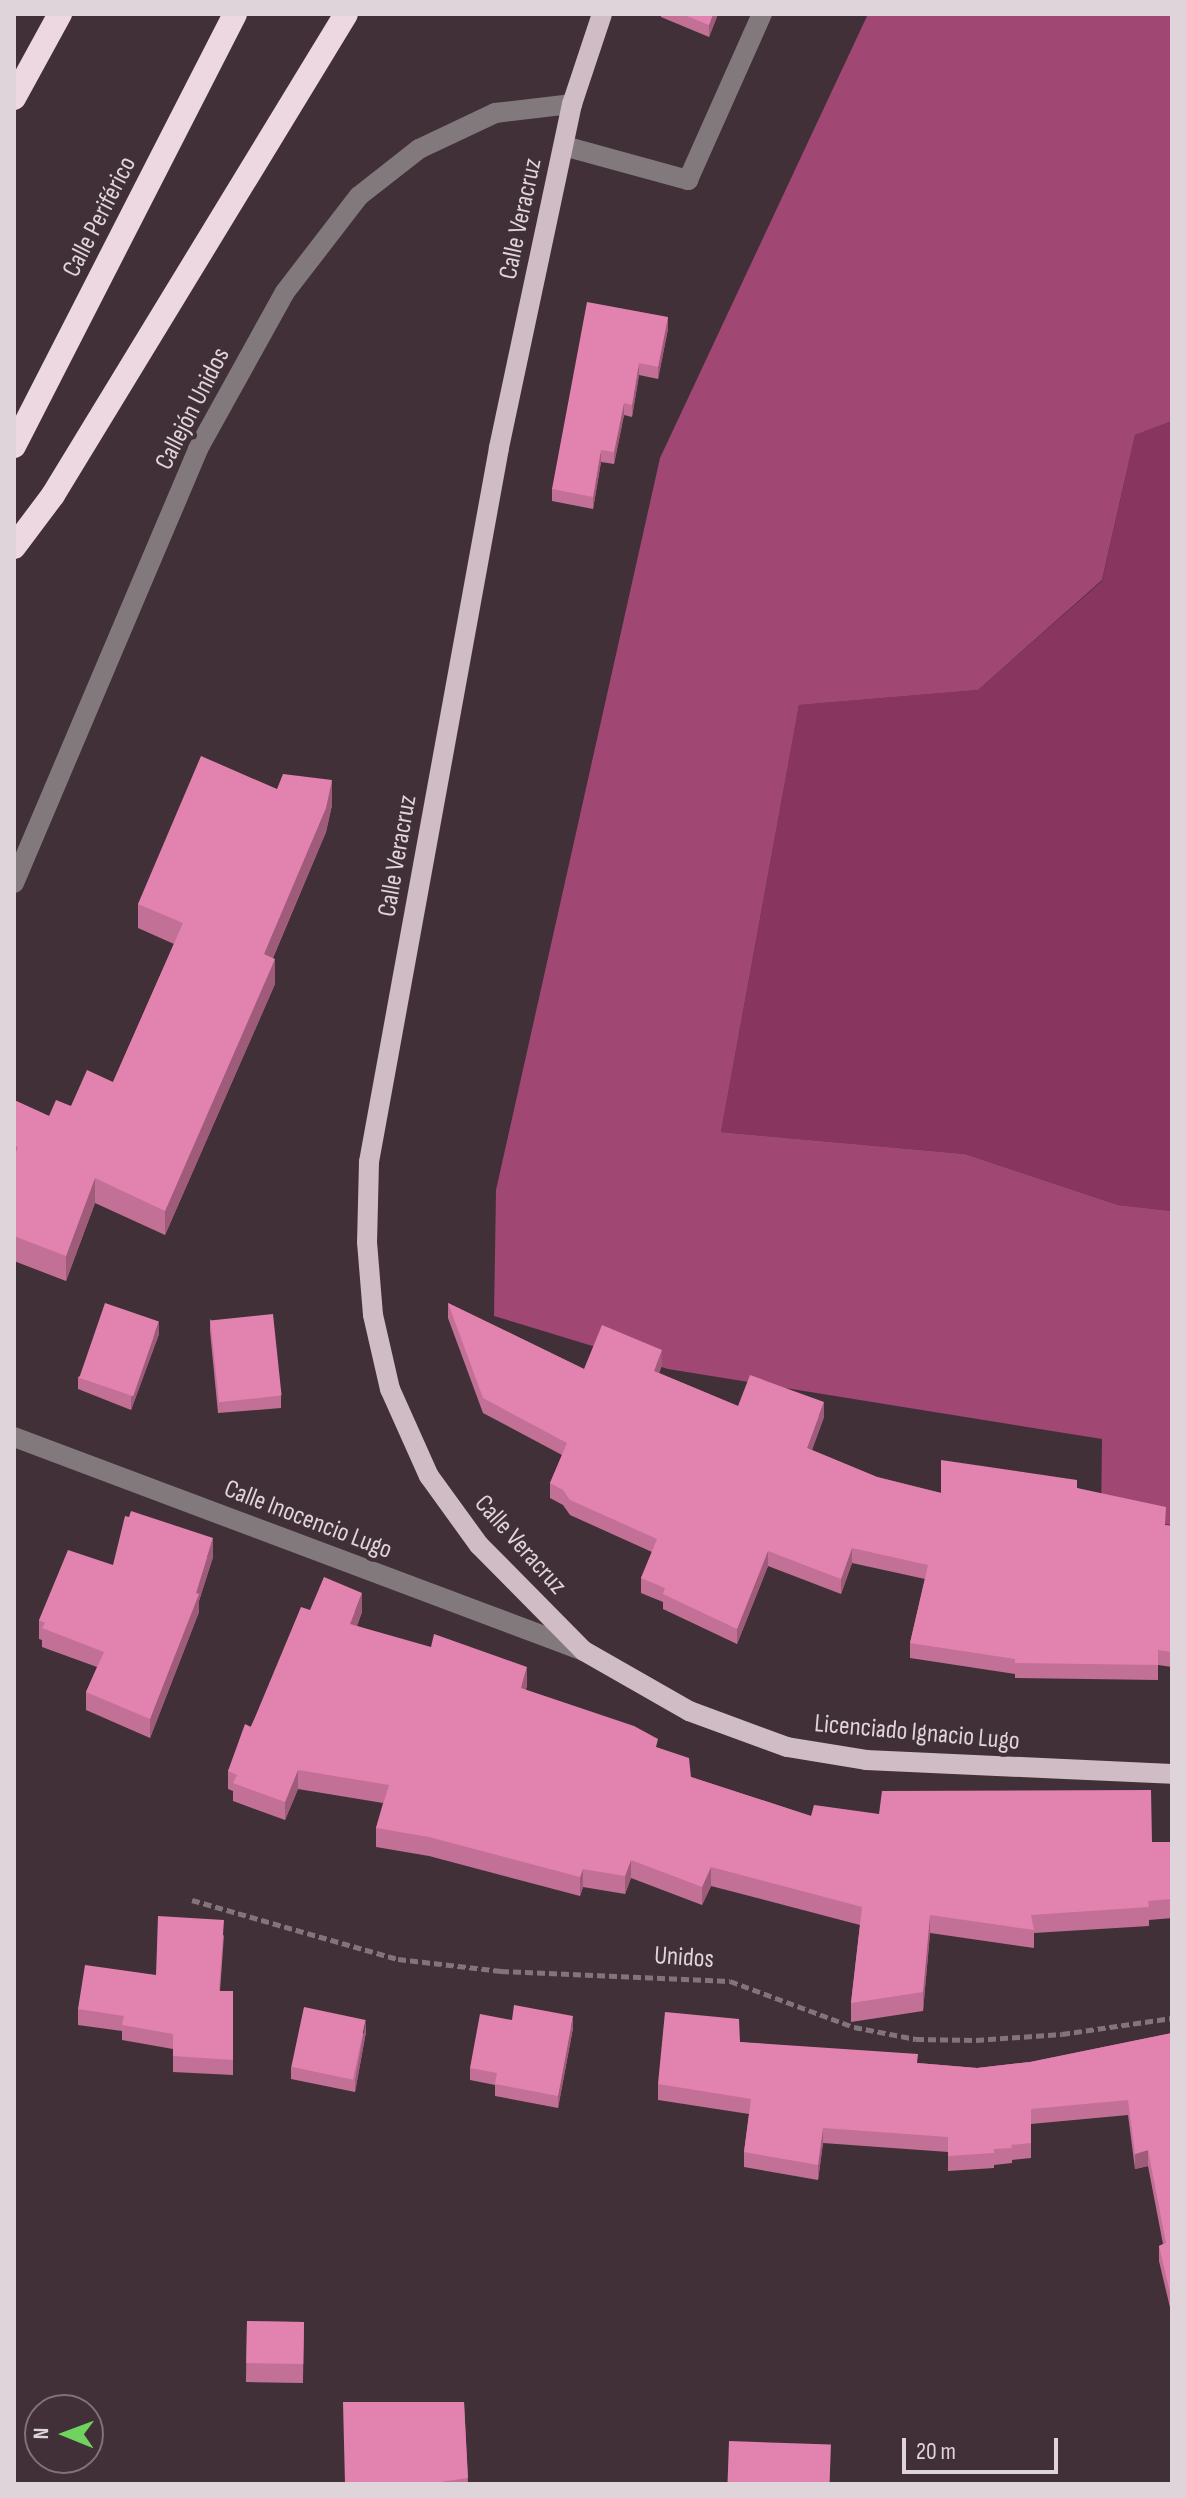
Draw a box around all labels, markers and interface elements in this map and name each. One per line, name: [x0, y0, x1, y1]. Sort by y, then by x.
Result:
street label: Calle Periférico: [56, 152, 144, 282]
street label: Calle Veracruz: [493, 156, 549, 282]
street label: Callejón Unidos: [149, 343, 237, 475]
street label: Calle Veracruz: [372, 793, 424, 919]
street label: Calle Inocencio Lugo: [220, 1474, 396, 1566]
street label: Calle Veracruz: [467, 1489, 573, 1601]
street label: Licenciado Ignacio Lugo: [813, 1708, 1021, 1758]
street label: Unidos: [653, 1940, 715, 1976]
north arrow: [24, 2394, 104, 2474]
scale bar: [906, 2422, 1062, 2472]
text: N: [28, 2427, 55, 2440]
text: 20 m: [916, 2437, 956, 2466]

